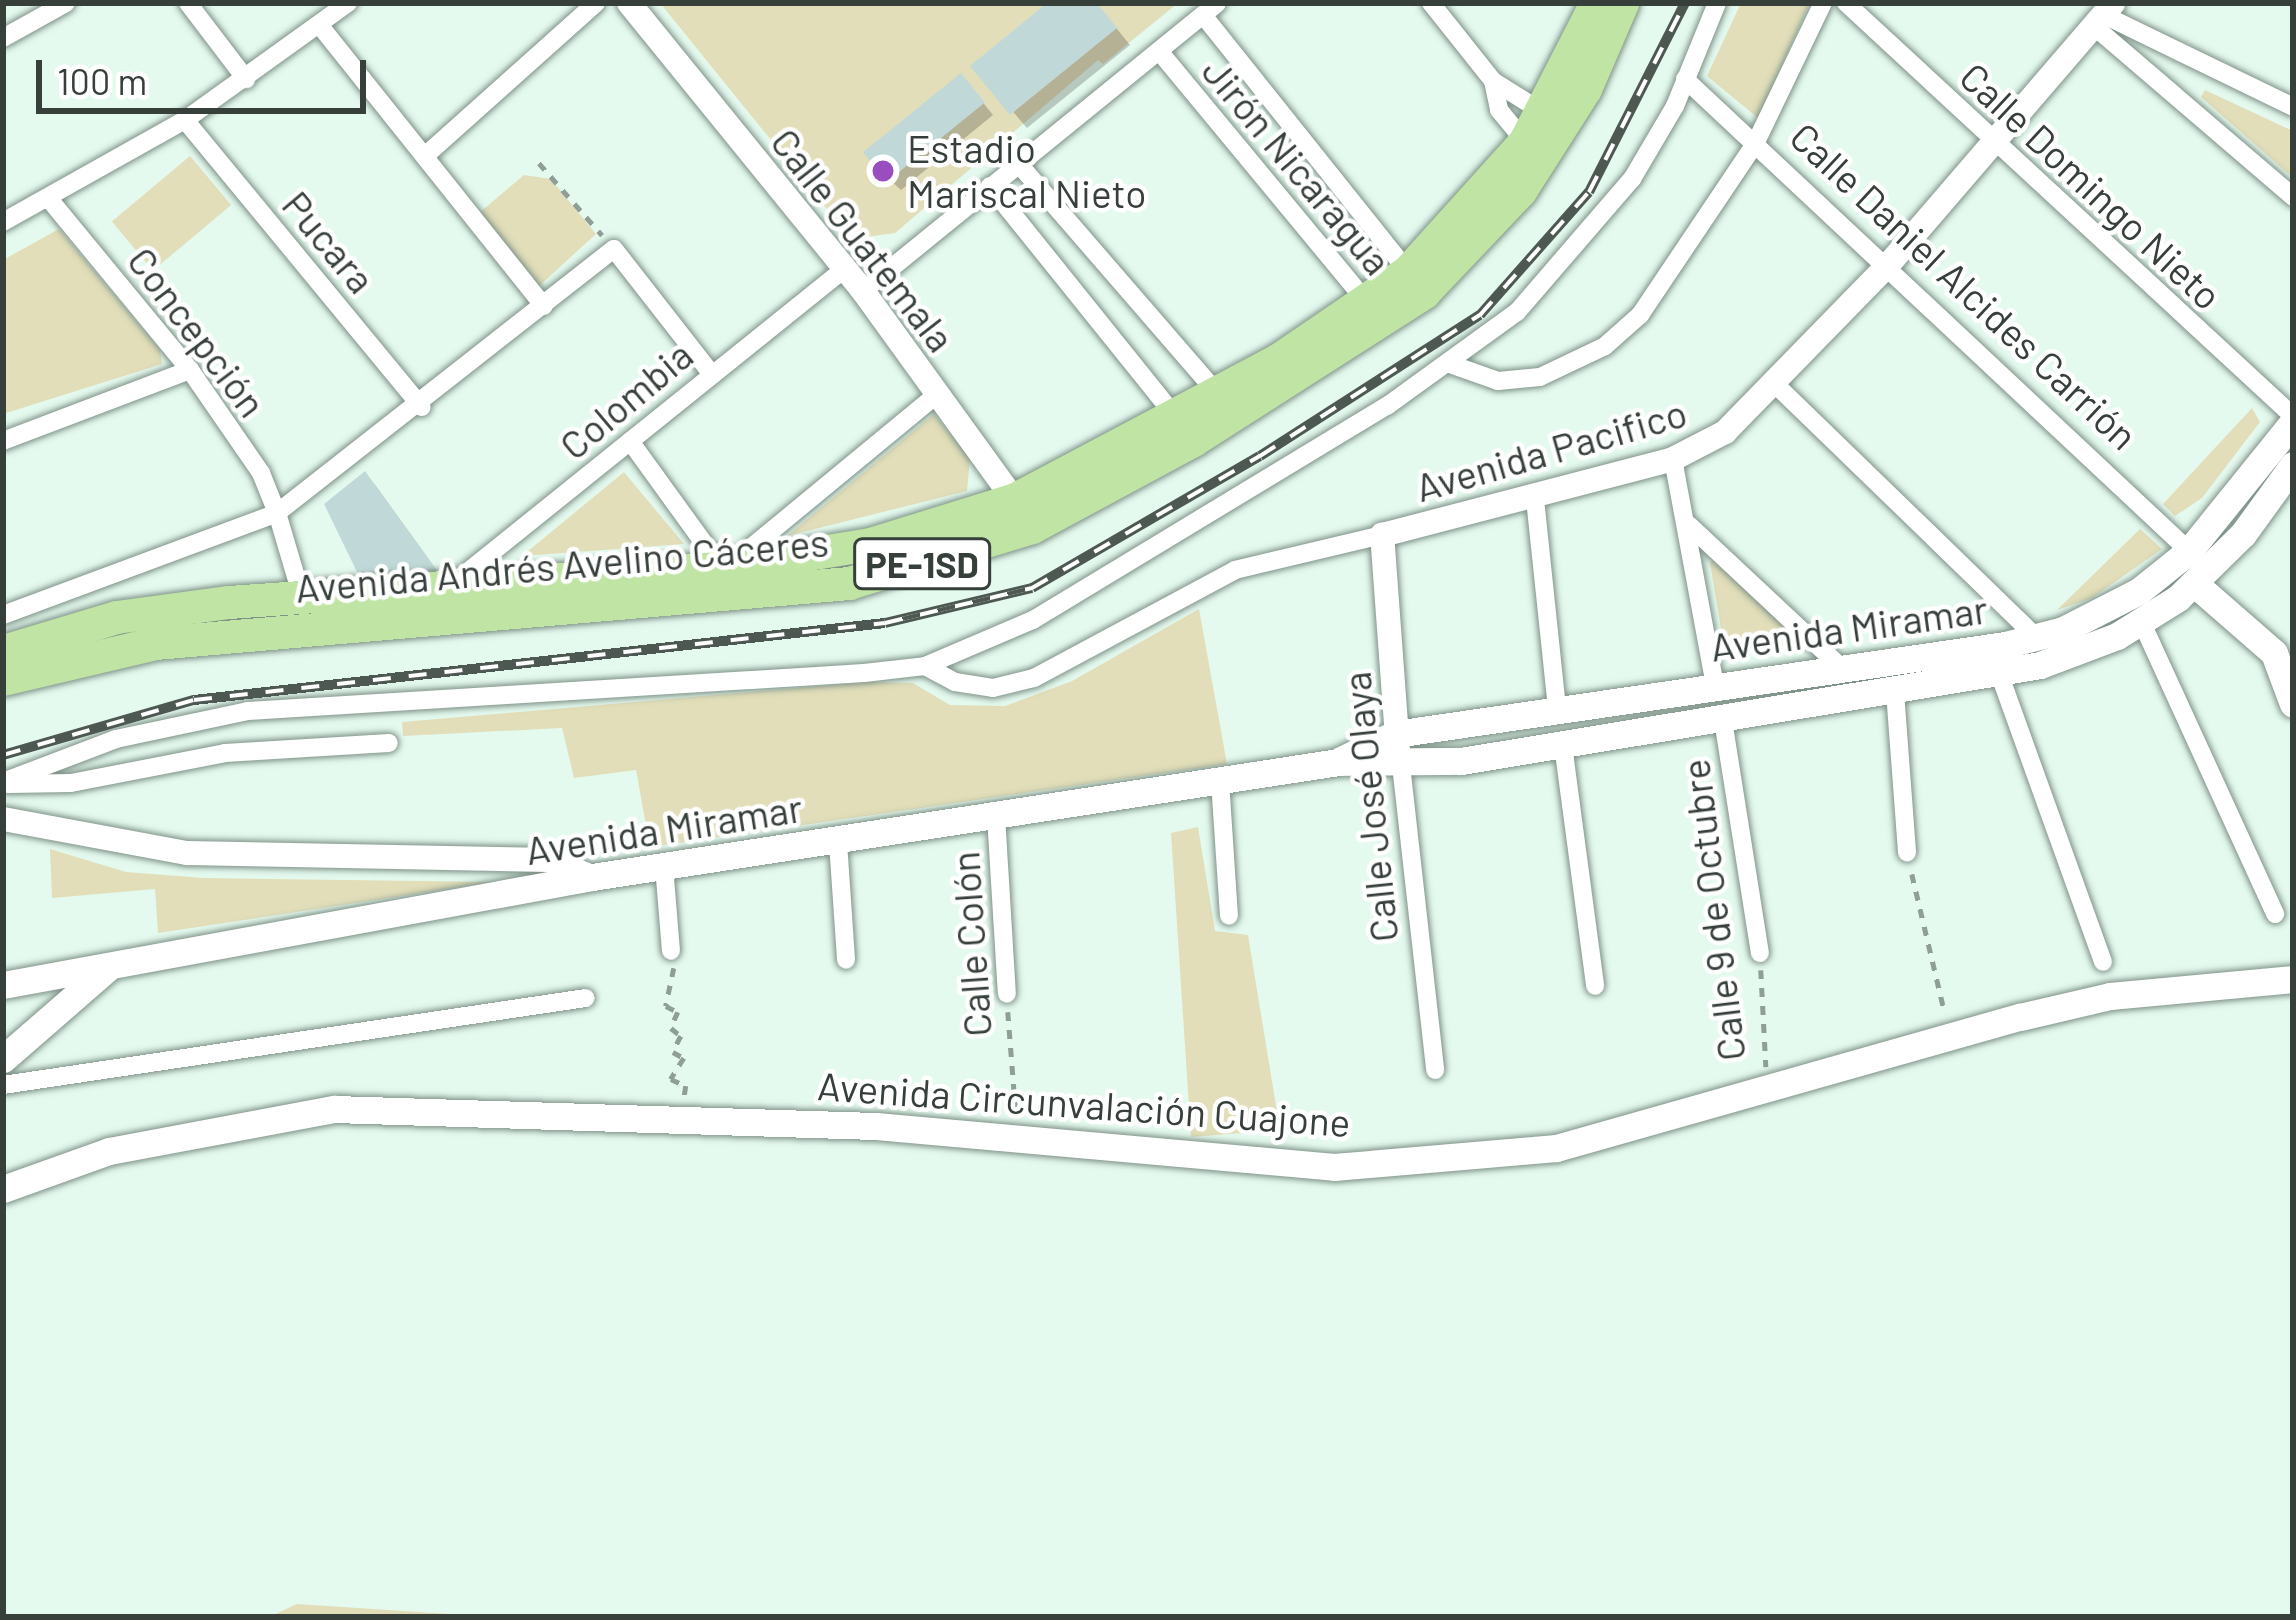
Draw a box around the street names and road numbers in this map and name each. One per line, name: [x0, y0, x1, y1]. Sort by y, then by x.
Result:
street label: Jirón Nicaragua: [1193, 48, 1401, 284]
street label: Calle Domingo Nieto: [1951, 53, 2231, 319]
street label: Calle Daniel Alcides Carrión: [1781, 113, 2147, 459]
street label: Calle Guatemala: [761, 119, 965, 361]
street label: Pucara: [273, 182, 385, 302]
street label: Concepción: [118, 238, 276, 426]
street label: Colombia: [550, 331, 702, 469]
street label: Avenida Pacifico: [1410, 389, 1692, 511]
street label: Avenida Andrés Avelino Cáceres: [293, 518, 831, 612]
road number: PE-1SD: [853, 534, 991, 594]
street label: Avenida Miramar: [1707, 585, 1991, 671]
street label: Calle José Olaya: [1333, 670, 1407, 944]
street label: Calle 9 de Octubre: [1671, 757, 1755, 1063]
street label: Avenida Miramar: [522, 784, 806, 874]
street label: Calle Colón: [941, 850, 1001, 1038]
street label: Avenida Circunvalación Cuajone: [816, 1062, 1352, 1146]

